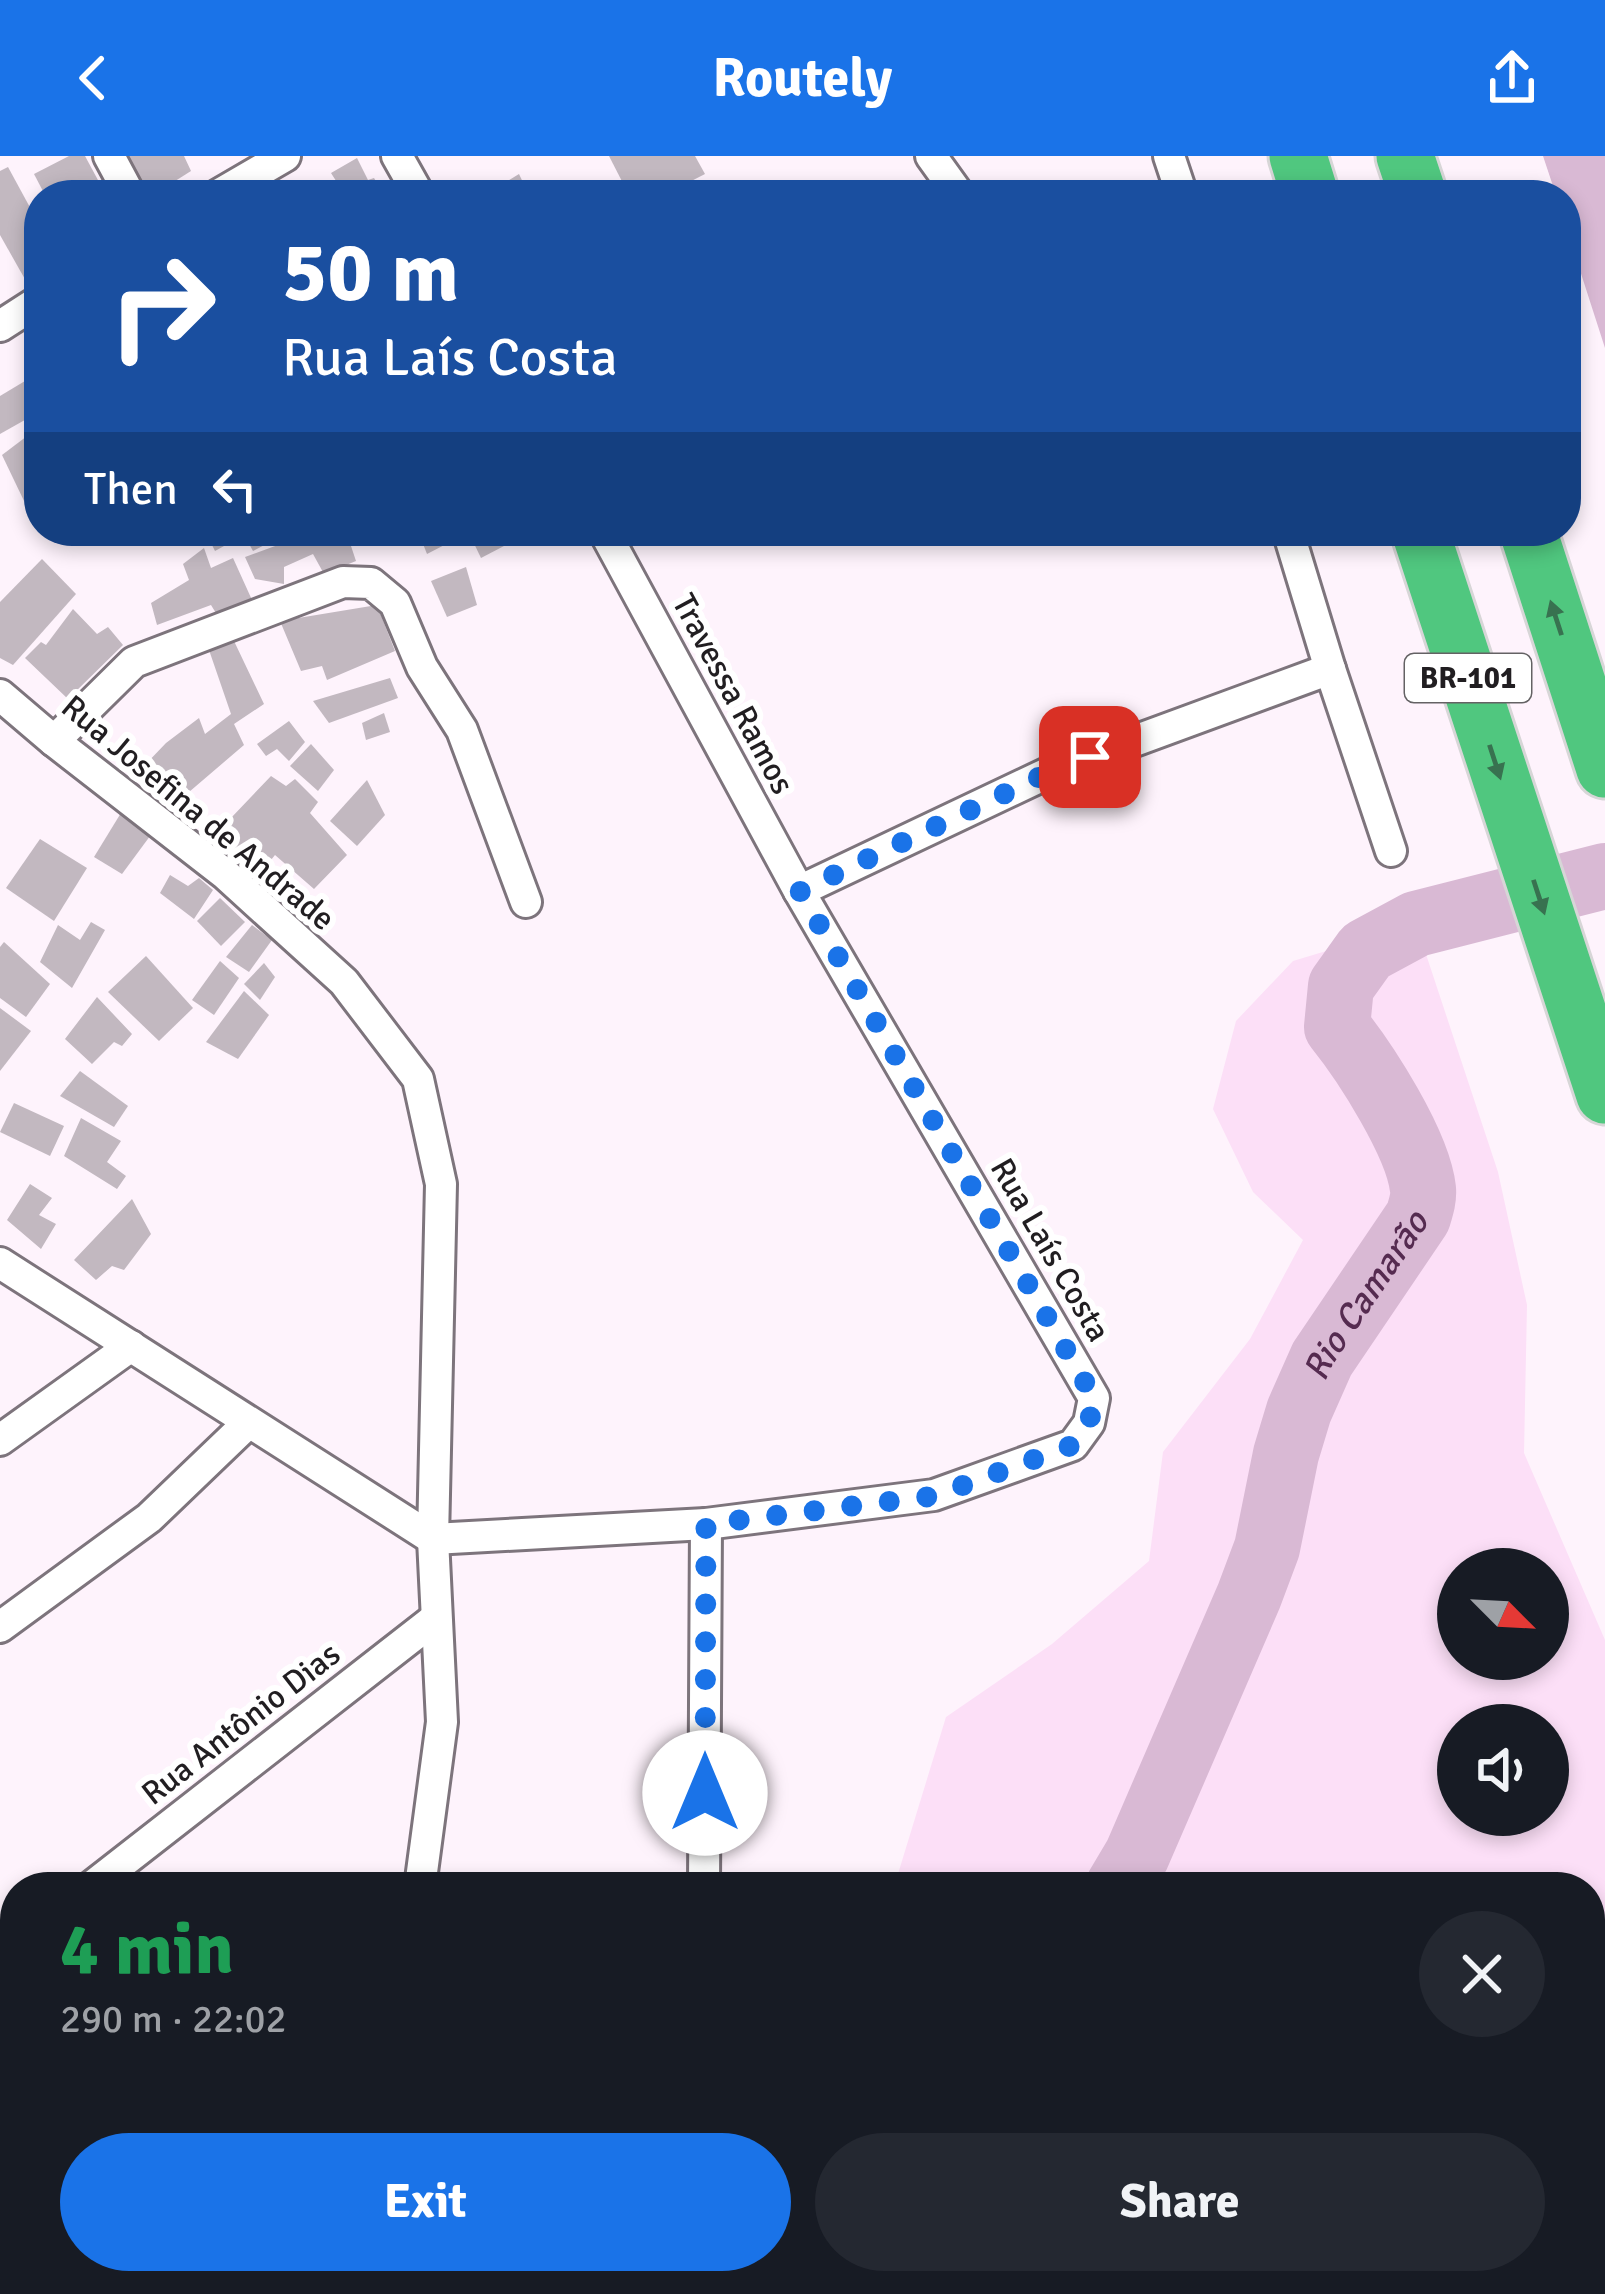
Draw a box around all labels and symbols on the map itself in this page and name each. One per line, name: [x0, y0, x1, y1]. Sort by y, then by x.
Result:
street label: Travessa Ramos: [663, 587, 803, 801]
one-way arrow: [1545, 599, 1564, 636]
road number: BR-101: [1405, 654, 1531, 702]
street label: Rua Josefina de Andrade: [53, 687, 343, 939]
pin: [1039, 706, 1141, 808]
one-way arrow: [1486, 744, 1505, 781]
one-way arrow: [1531, 879, 1550, 916]
street label: Rua Laís Costa: [981, 1151, 1119, 1349]
water label: Rio Camarão: [1293, 1200, 1439, 1387]
north arrow: [1437, 1548, 1569, 1680]
street label: Rua Antônio Dias: [134, 1634, 348, 1814]
position arrow: [642, 1730, 768, 1856]

